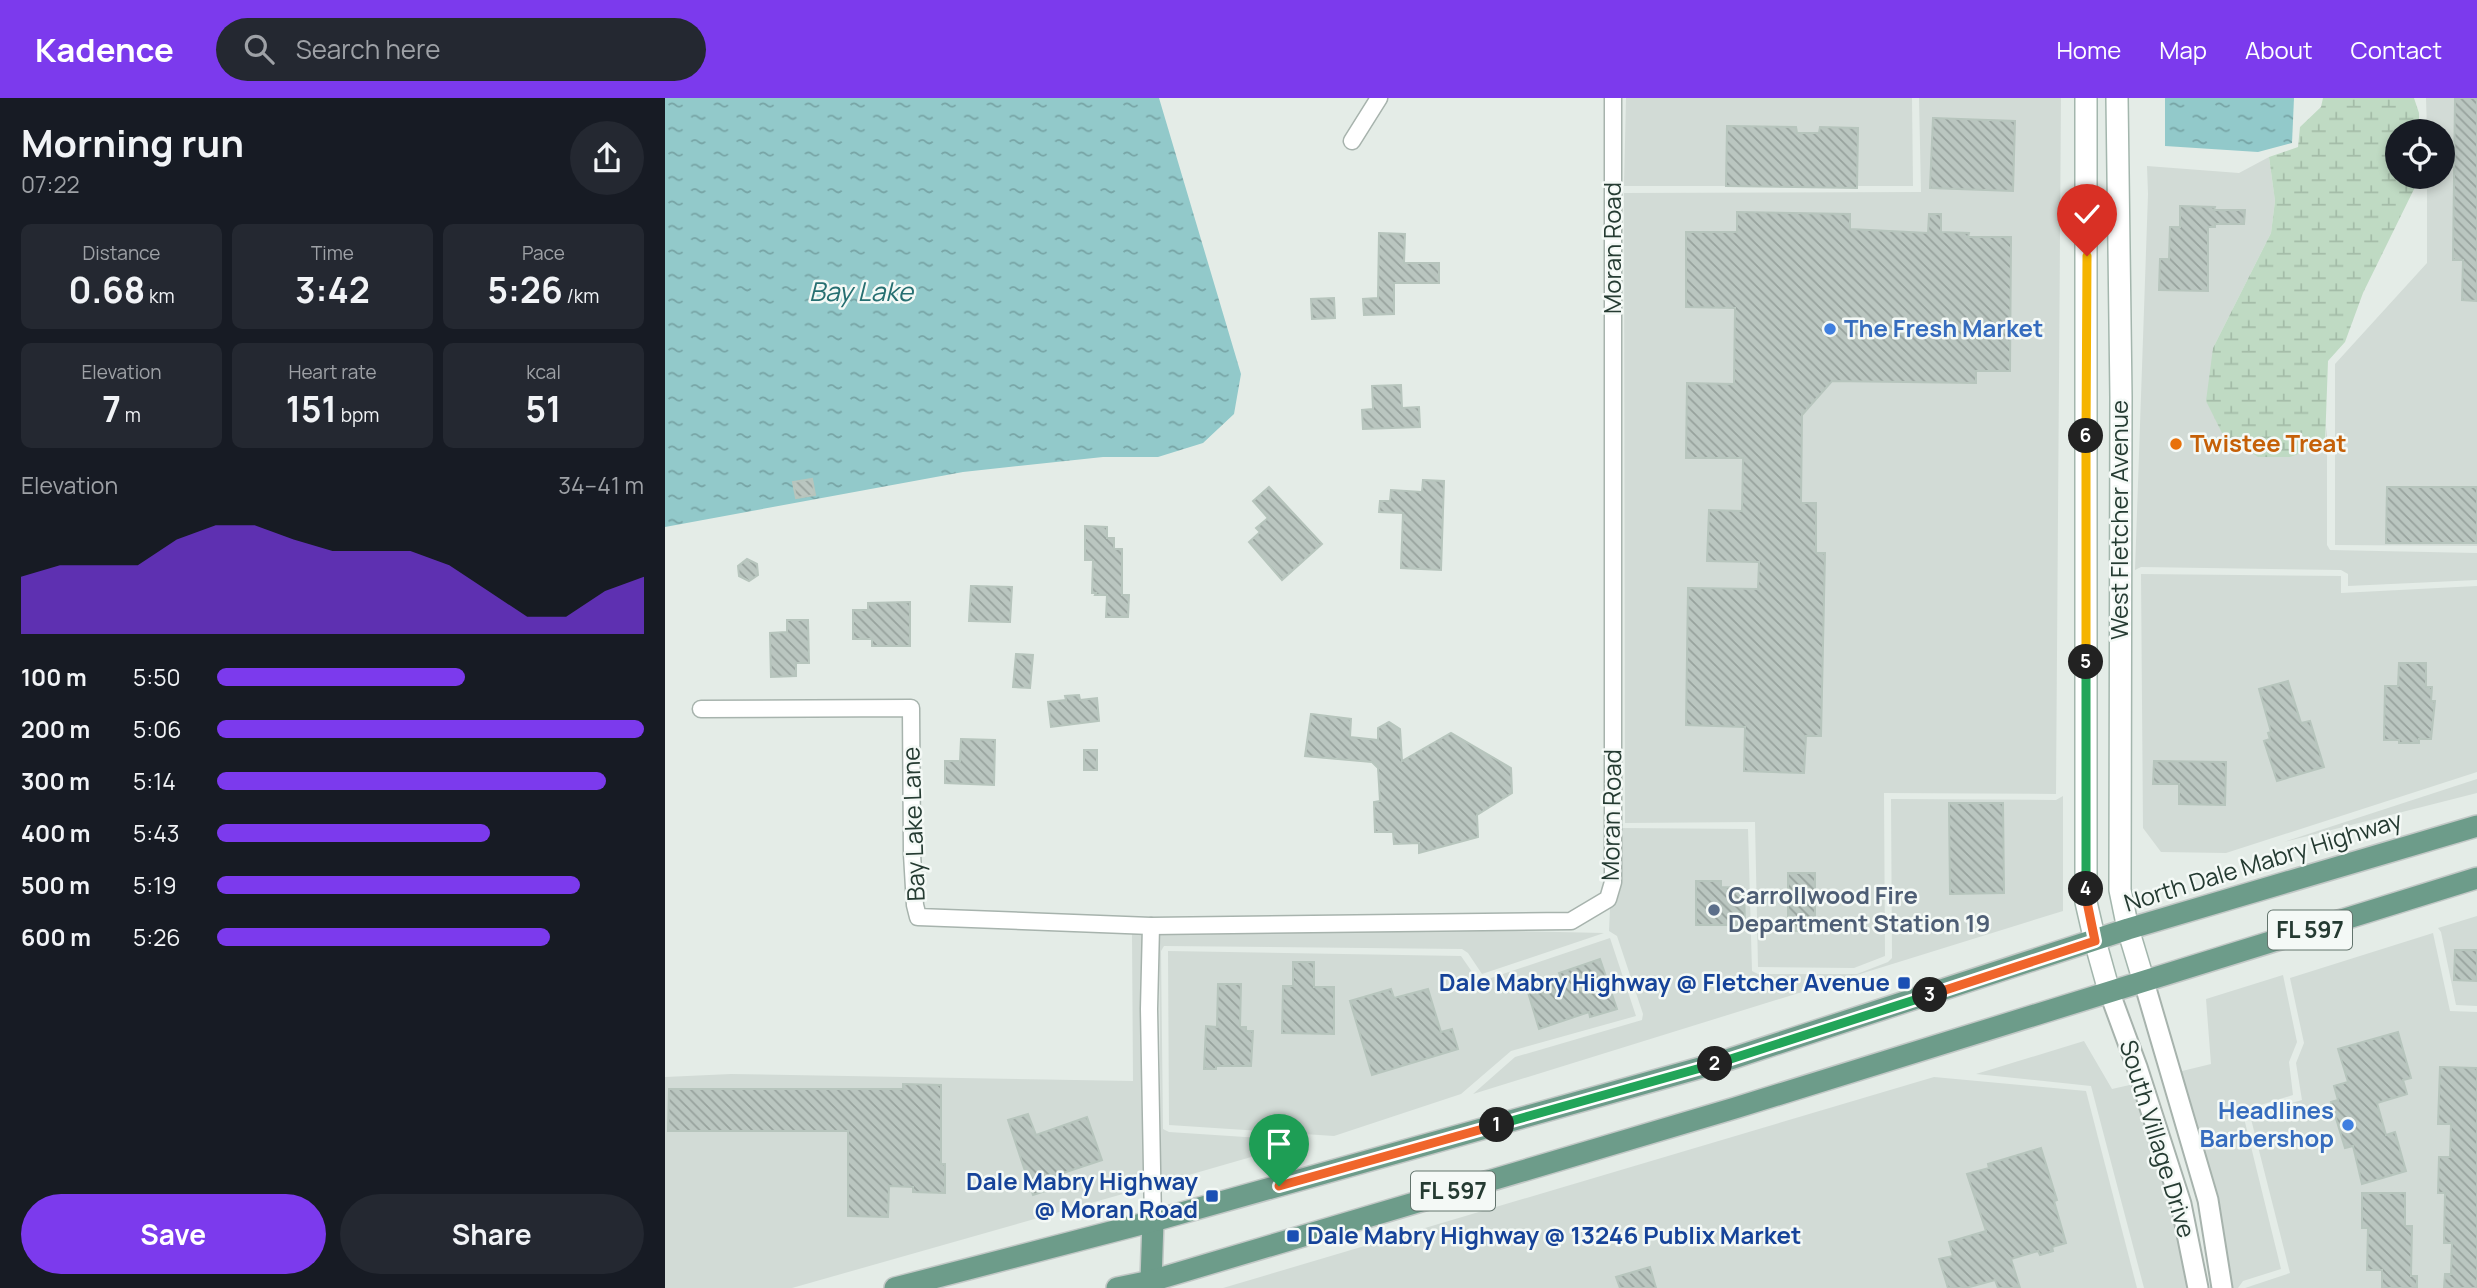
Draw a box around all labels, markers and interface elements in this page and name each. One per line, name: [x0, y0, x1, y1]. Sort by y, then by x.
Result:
search box: [216, 18, 706, 81]
text: Kadence: [35, 27, 174, 72]
icon: search: [240, 30, 278, 68]
text: Search here: [296, 31, 440, 67]
text: Home: [2056, 33, 2121, 66]
text: Map: [2159, 33, 2207, 66]
text: About: [2245, 33, 2313, 66]
text: Contact: [2351, 33, 2442, 66]
text: Morning run: [21, 116, 244, 168]
map controls: [2385, 119, 2455, 189]
button: locate: [2385, 119, 2455, 189]
button: share: [570, 121, 644, 195]
text: 07:22: [21, 168, 80, 200]
street label: Moran Road: [1595, 182, 1628, 314]
pin: [2057, 184, 2117, 256]
icon: check: [2068, 195, 2106, 233]
text: Distance: [83, 240, 160, 266]
text: Time: [311, 240, 354, 266]
text: Pace: [522, 240, 565, 266]
text: 0.68: [68, 266, 145, 314]
text: 3:42: [295, 266, 370, 314]
text: 5:26: [488, 266, 563, 314]
water label: Bay Lake: [809, 273, 915, 309]
text: km: [145, 283, 175, 309]
text: /km: [563, 283, 599, 309]
place label: The Fresh Market: [1844, 311, 2043, 344]
marker: The Fresh Market: [1822, 321, 1838, 337]
text: Elevation: [81, 359, 162, 385]
text: Heart rate: [288, 359, 377, 385]
text: kcal: [526, 359, 561, 385]
text: 7: [102, 385, 121, 433]
text: 151: [286, 385, 337, 433]
text: 51: [526, 385, 561, 433]
street label: West Fletcher Avenue: [2102, 400, 2135, 640]
text: m: [121, 402, 141, 428]
text: bpm: [337, 402, 379, 428]
pin: 6: [2069, 418, 2103, 454]
text: 6: [2080, 422, 2091, 448]
place label: Twistee Treat: [2190, 426, 2347, 459]
marker: Twistee Treat: [2168, 436, 2184, 452]
text: Elevation: [21, 469, 118, 501]
text: 34–41 m: [558, 469, 644, 501]
pin: 5: [2069, 644, 2103, 680]
text: 5: [2080, 648, 2091, 674]
text: 100 m: [21, 661, 87, 693]
text: 5:50: [133, 661, 180, 693]
text: 200 m: [21, 713, 90, 745]
text: 5:06: [133, 713, 181, 745]
street label: Bay Lake Lane: [893, 746, 932, 902]
street label: Moran Road: [1593, 749, 1628, 881]
text: 300 m: [21, 765, 90, 797]
text: 5:14: [133, 765, 176, 797]
street label: North Dale Mabry Highway: [2120, 802, 2406, 919]
text: 400 m: [21, 817, 91, 849]
text: 5:43: [133, 817, 179, 849]
text: 500 m: [21, 869, 90, 901]
text: 5:19: [133, 869, 176, 901]
pin: 4: [2069, 872, 2103, 906]
text: 4: [2080, 875, 2091, 901]
place label: Carrollwood Fire Department Station 19: [1728, 878, 1990, 939]
marker: Carrollwood Fire Department Station 19: [1706, 902, 1722, 918]
road number: FL 597: [2268, 910, 2352, 950]
text: 600 m: [21, 921, 91, 953]
text: 5:26: [133, 921, 181, 953]
place label: Dale Mabry Highway @ Fletcher Avenue: [1439, 965, 1890, 998]
marker: Dale Mabry Highway @ Fletcher Avenue: [1896, 975, 1912, 991]
pin: 3: [1913, 978, 1947, 1012]
text: 3: [1924, 981, 1935, 1007]
street label: South Village Drive: [2113, 1036, 2204, 1242]
pin: 2: [1697, 1046, 1733, 1082]
text: 2: [1709, 1050, 1720, 1076]
place label: Headlines Barbershop: [2200, 1093, 2334, 1154]
pin: 1: [1479, 1108, 1515, 1142]
text: 1: [1492, 1111, 1501, 1137]
pin: [1249, 1114, 1309, 1186]
marker: Headlines Barbershop: [2340, 1117, 2356, 1133]
icon: arrive: [1260, 1125, 1298, 1163]
place label: Dale Mabry Highway @ Moran Road: [966, 1164, 1199, 1225]
road number: FL 597: [1411, 1172, 1495, 1210]
marker: Dale Mabry Highway @ Moran Road: [1204, 1188, 1220, 1204]
button: Save: [21, 1194, 326, 1274]
button: Share: [340, 1194, 644, 1274]
place label: Dale Mabry Highway @ 13246 Publix Market: [1307, 1218, 1801, 1251]
marker: Dale Mabry Highway @ 13246 Publix Market: [1285, 1228, 1301, 1244]

